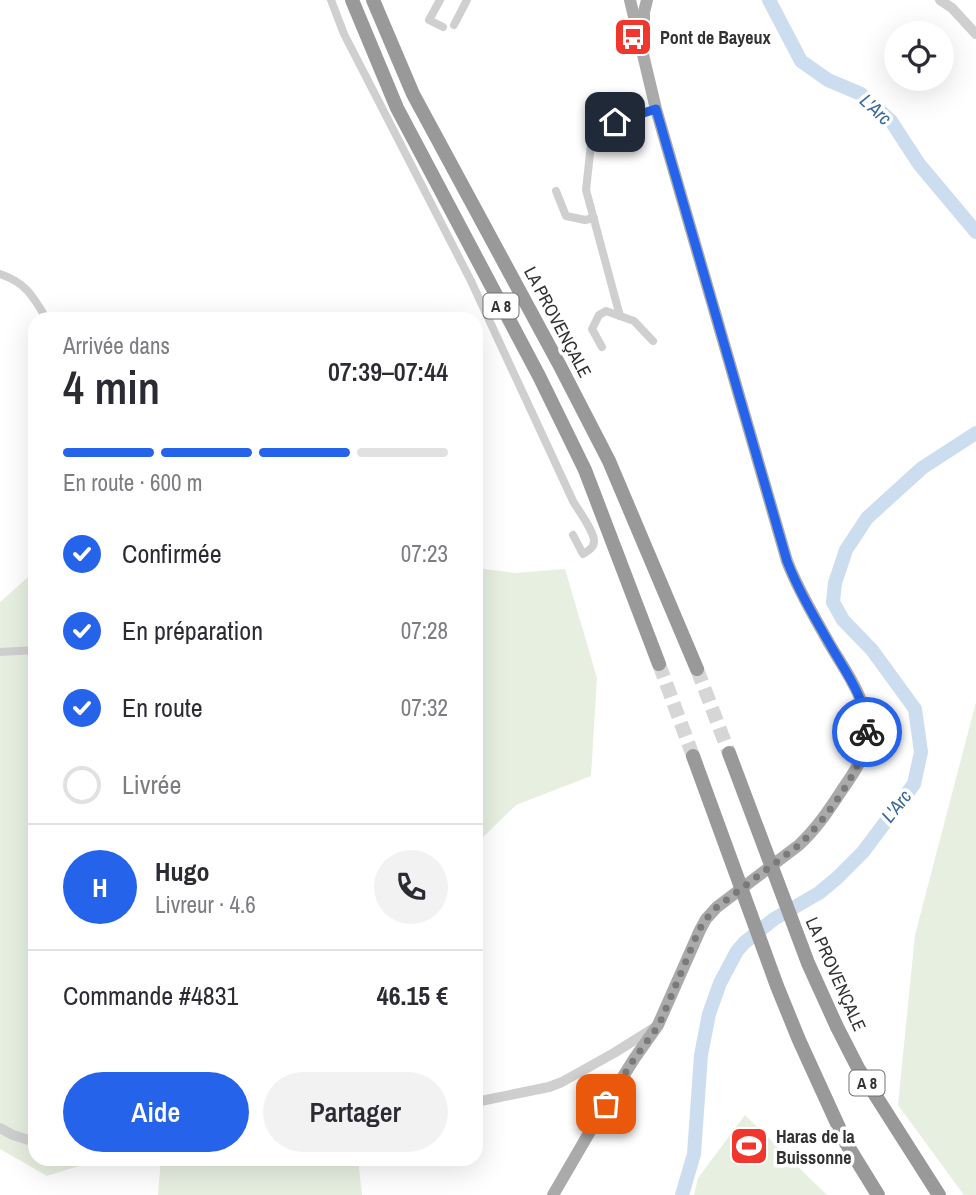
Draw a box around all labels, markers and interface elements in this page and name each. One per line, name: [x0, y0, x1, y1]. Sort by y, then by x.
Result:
bus stop icon: Pont de Bayeux: [612, 16, 654, 58]
map controls: [884, 21, 954, 91]
button: locate: [884, 21, 954, 91]
place label: Pont de Bayeux: [660, 25, 772, 50]
water label: L'Arc: [854, 88, 898, 131]
pin: [585, 92, 645, 152]
icon: home: [596, 103, 634, 141]
street label: LA PROVENÇALE: [518, 262, 598, 382]
road number: A 8: [484, 294, 518, 318]
text: Arrivée dans: [63, 330, 170, 361]
text: 07:39–07:44: [328, 354, 448, 389]
text: 4 min: [63, 356, 160, 418]
text: En route · 600 m: [63, 467, 202, 498]
icon: check: [63, 535, 101, 573]
text: Confirmée: [122, 536, 222, 571]
text: 07:23: [401, 538, 448, 569]
icon: check: [63, 612, 101, 650]
text: En préparation: [122, 613, 263, 648]
text: 07:28: [401, 615, 448, 646]
icon: check: [63, 689, 101, 727]
text: En route: [122, 690, 203, 725]
text: 07:32: [401, 692, 448, 723]
courier: [832, 697, 902, 767]
icon: bike: [848, 713, 886, 751]
text: Livrée: [122, 767, 181, 802]
water label: L'Arc: [875, 784, 917, 828]
button: phone: [374, 850, 448, 924]
text: Hugo: [155, 854, 209, 889]
text: H: [92, 870, 108, 905]
text: Livreur · 4.6: [155, 889, 256, 920]
street label: LA PROVENÇALE: [800, 913, 872, 1035]
text: Commande #4831: [63, 978, 238, 1013]
text: 46.15 €: [377, 978, 448, 1013]
road number: A 8: [850, 1070, 884, 1096]
button: Aide: [63, 1072, 249, 1152]
button: Partager: [263, 1072, 448, 1152]
pin: [576, 1074, 636, 1134]
icon: bag: [587, 1085, 625, 1123]
place label: Haras de la Buissonne: [776, 1124, 856, 1170]
sports icon: Haras de la Buissonne: [728, 1125, 770, 1167]

